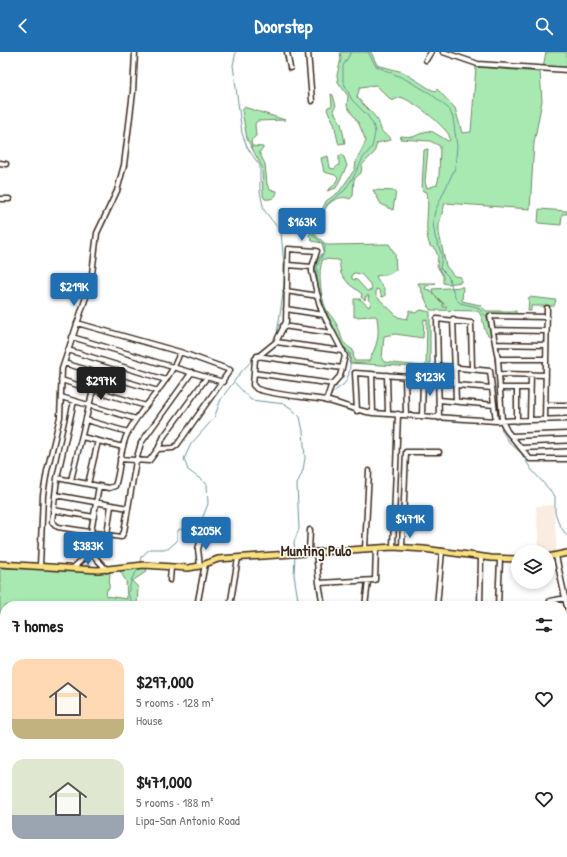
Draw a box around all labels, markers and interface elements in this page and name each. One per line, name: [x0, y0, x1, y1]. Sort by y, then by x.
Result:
text: Doorstep: [255, 14, 312, 39]
icon: back: [12, 15, 34, 37]
icon: search: [533, 15, 555, 37]
pin: $163K: [274, 208, 330, 242]
text: $163K: [287, 212, 317, 230]
pin: $219K: [46, 273, 102, 307]
text: $219K: [60, 277, 88, 295]
pin: $123K: [402, 363, 458, 397]
pin: $297K: [73, 367, 129, 401]
text: $123K: [415, 367, 445, 385]
text: $297K: [86, 371, 116, 389]
pin: $471K: [382, 505, 438, 539]
text: $471K: [395, 509, 425, 527]
pin: $205K: [178, 517, 234, 551]
text: $205K: [191, 521, 221, 539]
pin: $383K: [60, 532, 116, 566]
text: $383K: [73, 536, 103, 554]
district label: Munting Pulo: [281, 540, 351, 562]
map controls: [511, 545, 555, 589]
button: layers: [511, 545, 555, 589]
text: 7 homes: [12, 614, 63, 637]
icon: filters: [533, 614, 555, 636]
text: $297,000: [136, 670, 194, 693]
icon: home: [44, 675, 92, 723]
icon: heart: [533, 688, 555, 710]
text: 5 rooms · 128 m²: [136, 693, 214, 711]
text: House: [136, 711, 163, 729]
text: $471,000: [136, 770, 192, 793]
icon: home: [44, 775, 92, 823]
icon: heart: [533, 788, 555, 810]
text: 5 rooms · 188 m²: [136, 793, 213, 811]
text: Lipa-San Antonio Road: [136, 811, 240, 829]

